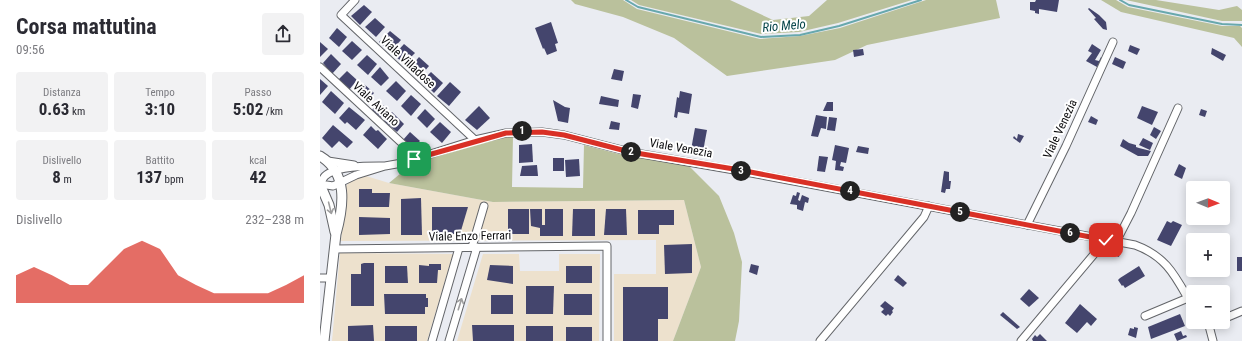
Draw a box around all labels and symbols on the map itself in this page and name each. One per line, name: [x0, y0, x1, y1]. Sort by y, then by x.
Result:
water label: Rio Melo: [762, 16, 806, 35]
street label: Viale Villadose: [378, 33, 439, 91]
street label: Viale Aviano: [350, 79, 402, 129]
street label: Viale Venezia: [1040, 97, 1080, 161]
pin: 1: [512, 121, 532, 141]
street label: Viale Venezia: [648, 136, 714, 160]
pin: [397, 142, 431, 176]
pin: 2: [621, 142, 641, 162]
pin: 3: [731, 161, 751, 181]
pin: 4: [840, 181, 860, 201]
north arrow: [1186, 181, 1230, 225]
one-way arrow: [326, 201, 334, 214]
pin: 5: [950, 202, 970, 222]
pin: 6: [1060, 223, 1080, 243]
pin: [1089, 223, 1123, 257]
street label: Viale Enzo Ferrari: [429, 228, 511, 244]
one-way arrow: [457, 297, 464, 310]

